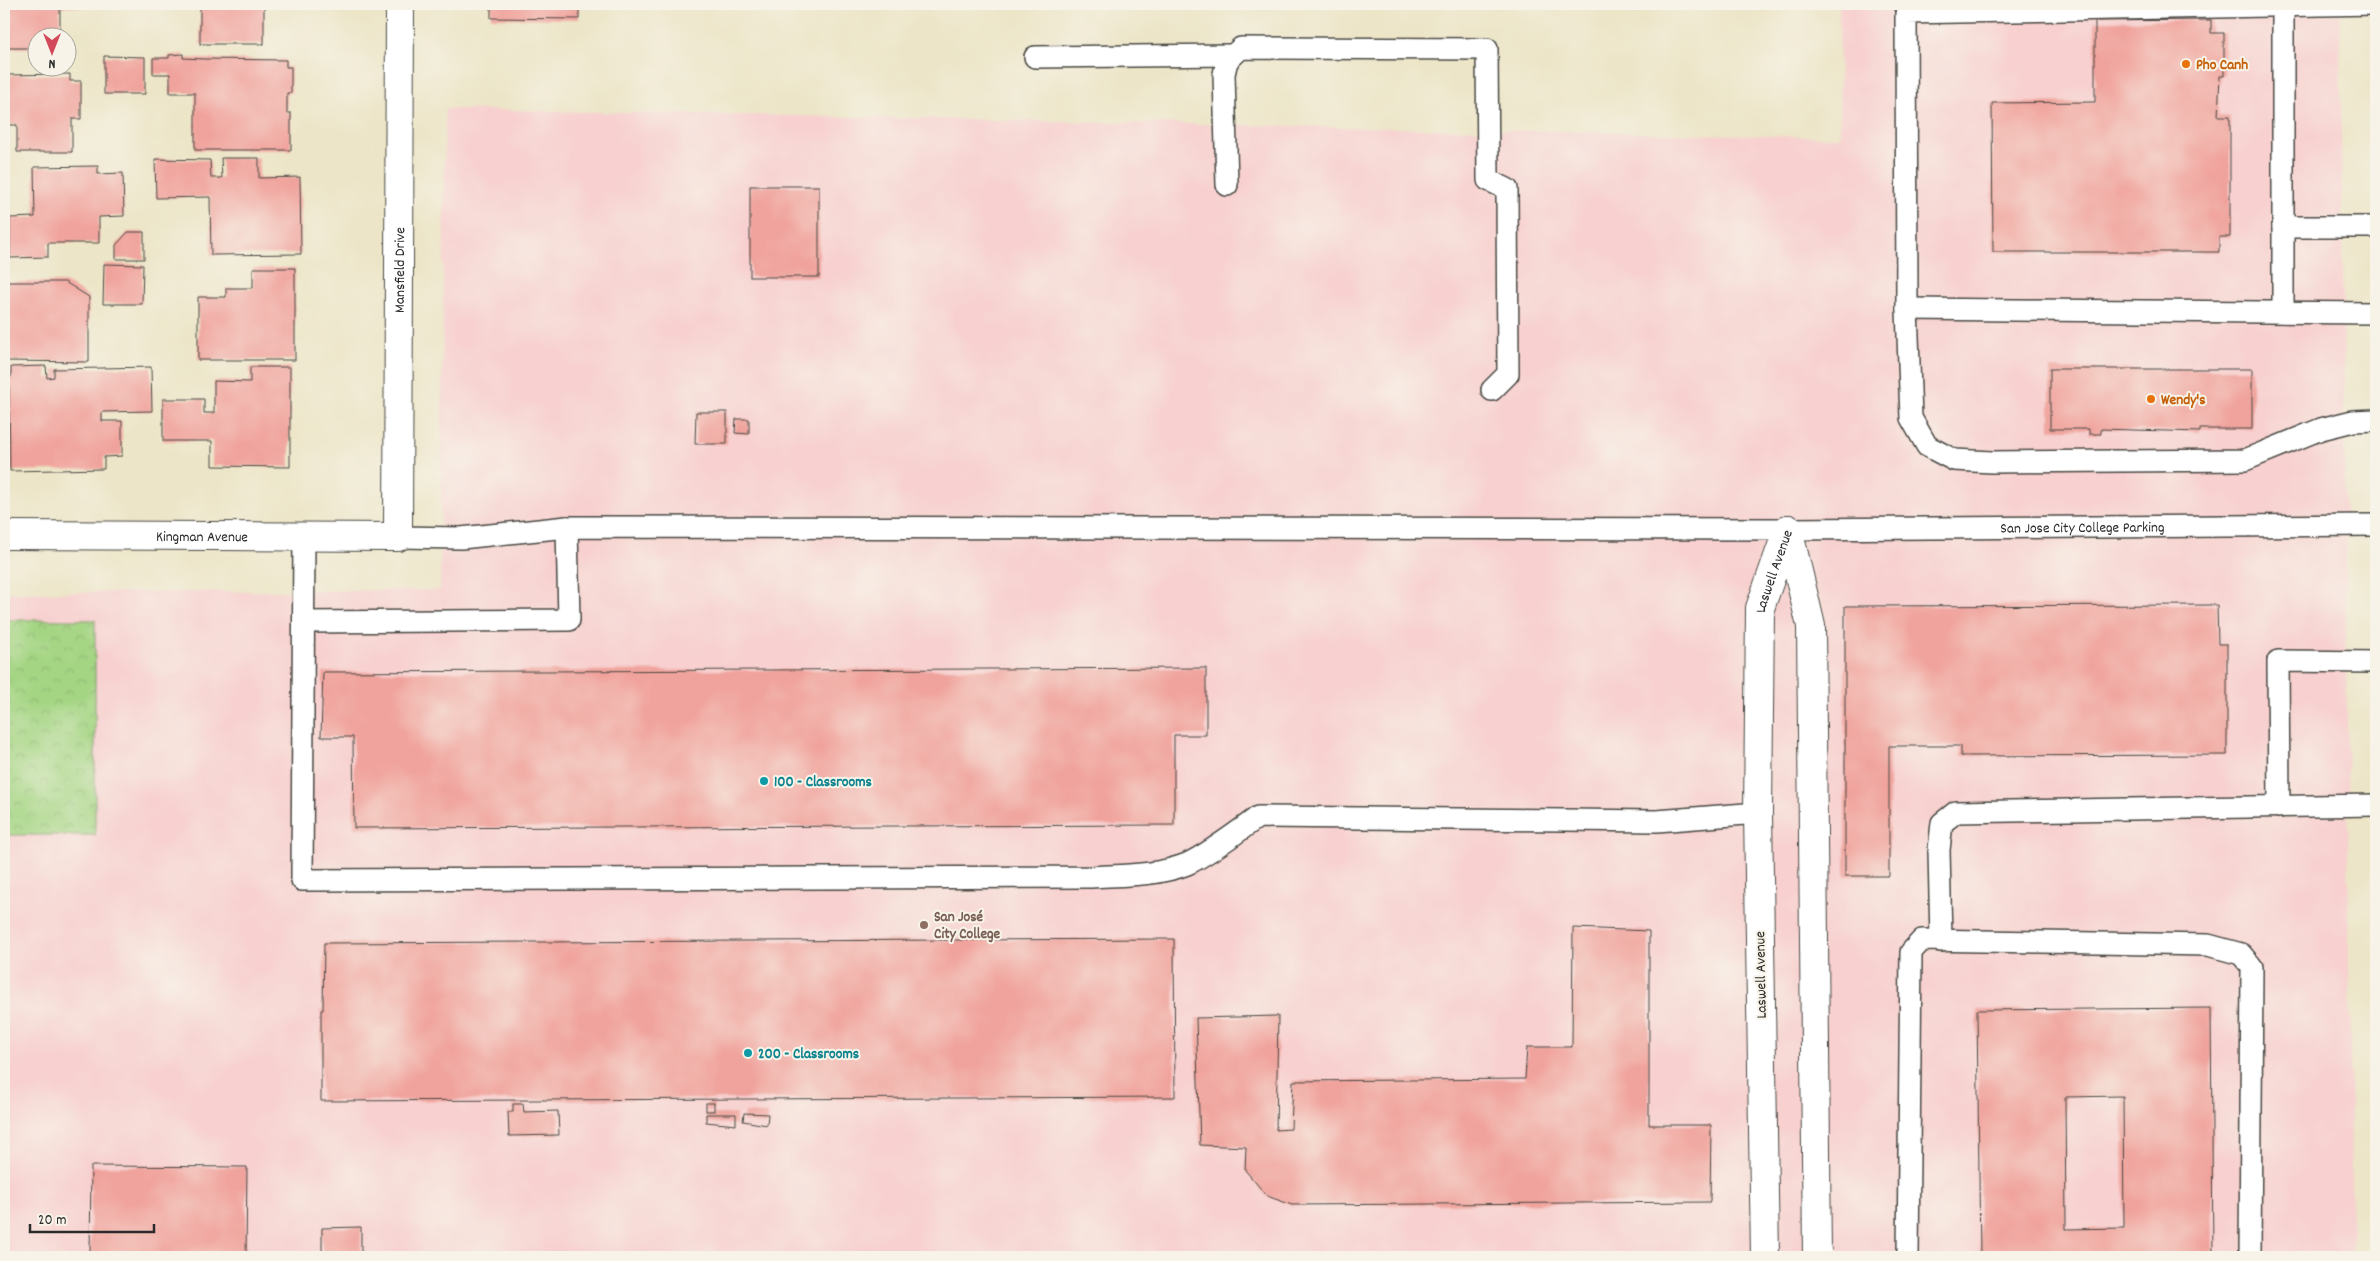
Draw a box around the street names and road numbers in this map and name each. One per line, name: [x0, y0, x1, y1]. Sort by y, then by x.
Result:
street label: Mansfield Drive: [390, 227, 412, 313]
street label: San Jose City College Parking: [2000, 517, 2165, 541]
street label: Kingman Avenue: [156, 527, 248, 549]
street label: Laswell Avenue: [1751, 527, 1800, 613]
street label: Laswell Avenue: [1750, 931, 1774, 1019]

